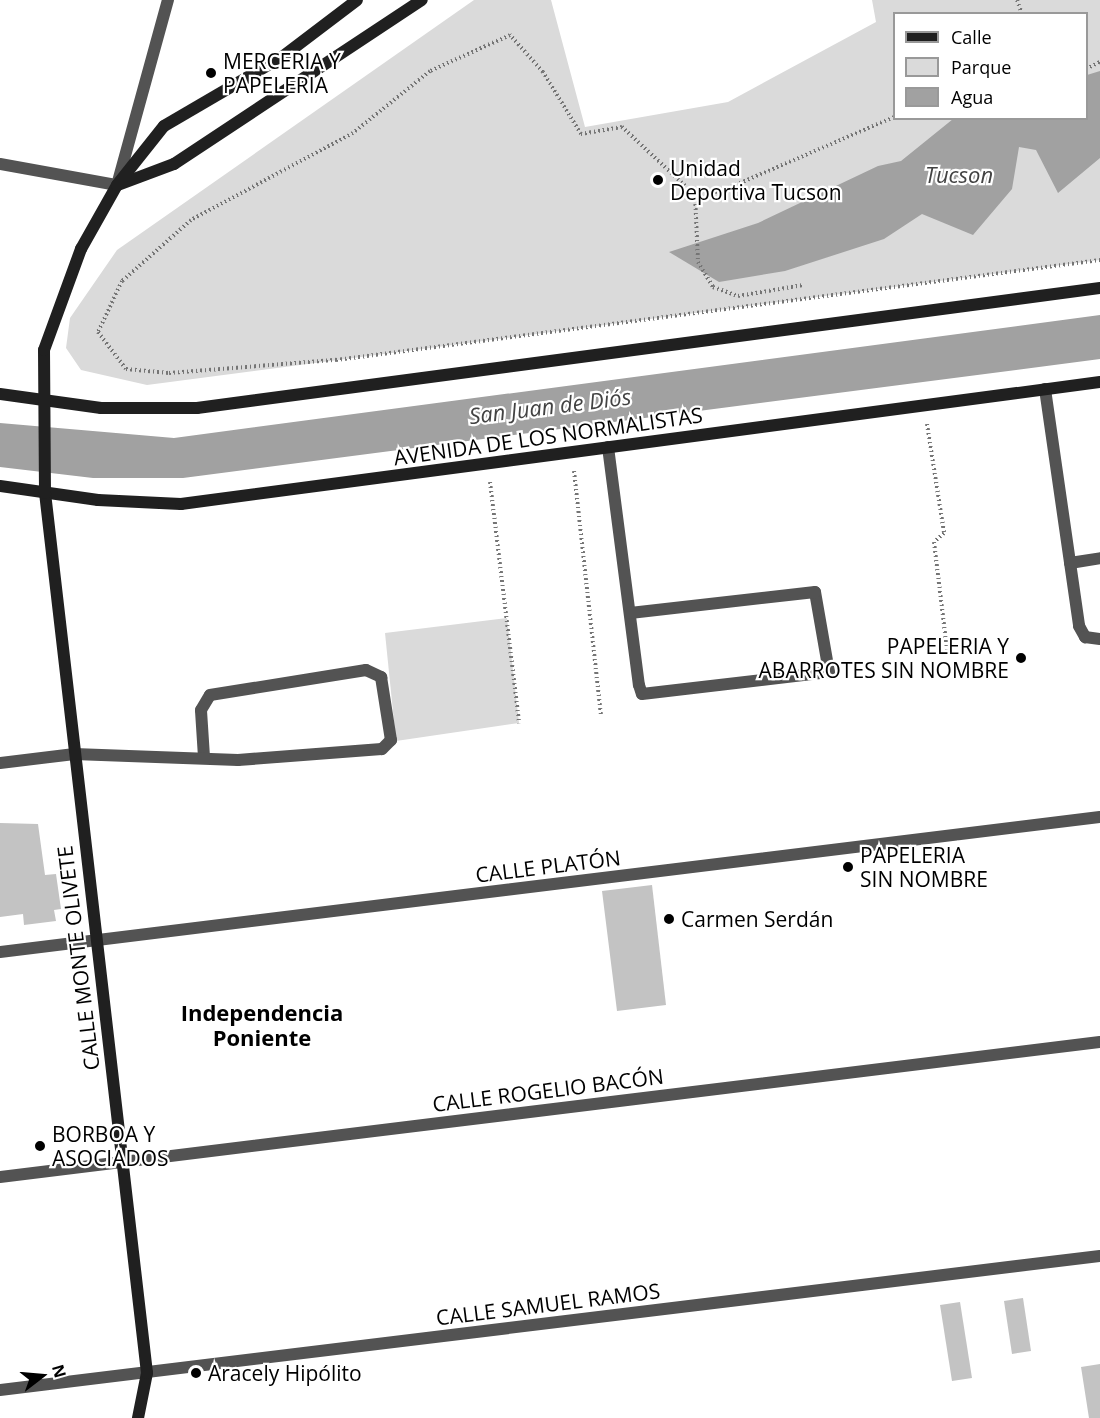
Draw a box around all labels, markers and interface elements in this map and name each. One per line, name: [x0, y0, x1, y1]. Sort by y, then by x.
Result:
legend: [893, 12, 1088, 120]
text: Calle: [951, 25, 992, 49]
place label: MERCERIA Y PAPELERIA: [223, 48, 341, 98]
text: Parque: [951, 55, 1011, 79]
marker: MERCERIA Y PAPELERIA: [204, 66, 218, 80]
text: Agua: [951, 85, 993, 109]
place label: Unidad Deportiva Tucson: [670, 155, 842, 205]
water label: Tucson: [925, 162, 993, 188]
marker: Unidad Deportiva Tucson: [651, 173, 665, 187]
water label: San Juan de Diós: [468, 383, 632, 429]
street label: AVENIDA DE LOS NORMALISTAS: [392, 402, 704, 470]
place label: PAPELERIA Y ABARROTES SIN NOMBRE: [759, 633, 1009, 683]
marker: PAPELERIA Y ABARROTES SIN NOMBRE: [1014, 651, 1028, 665]
place label: PAPELERIA SIN NOMBRE: [860, 842, 988, 892]
street label: CALLE MONTE OLIVETE: [52, 844, 104, 1072]
street label: CALLE PLATÓN: [474, 845, 622, 887]
marker: PAPELERIA SIN NOMBRE: [841, 860, 855, 874]
place label: Carmen Serdán: [681, 906, 833, 932]
marker: Carmen Serdán: [662, 912, 676, 926]
district label: Independencia Poniente: [181, 999, 343, 1050]
street label: CALLE ROGELIO BACÓN: [431, 1063, 665, 1117]
place label: BORBOA Y ASOCIADOS: [52, 1121, 169, 1171]
marker: BORBOA Y ASOCIADOS: [33, 1139, 47, 1153]
street label: CALLE SAMUEL RAMOS: [435, 1278, 661, 1330]
north arrow: [12, 1346, 72, 1406]
place label: Aracely Hipólito: [208, 1360, 362, 1386]
text: N: [47, 1362, 72, 1380]
marker: Aracely Hipólito: [189, 1366, 203, 1380]

